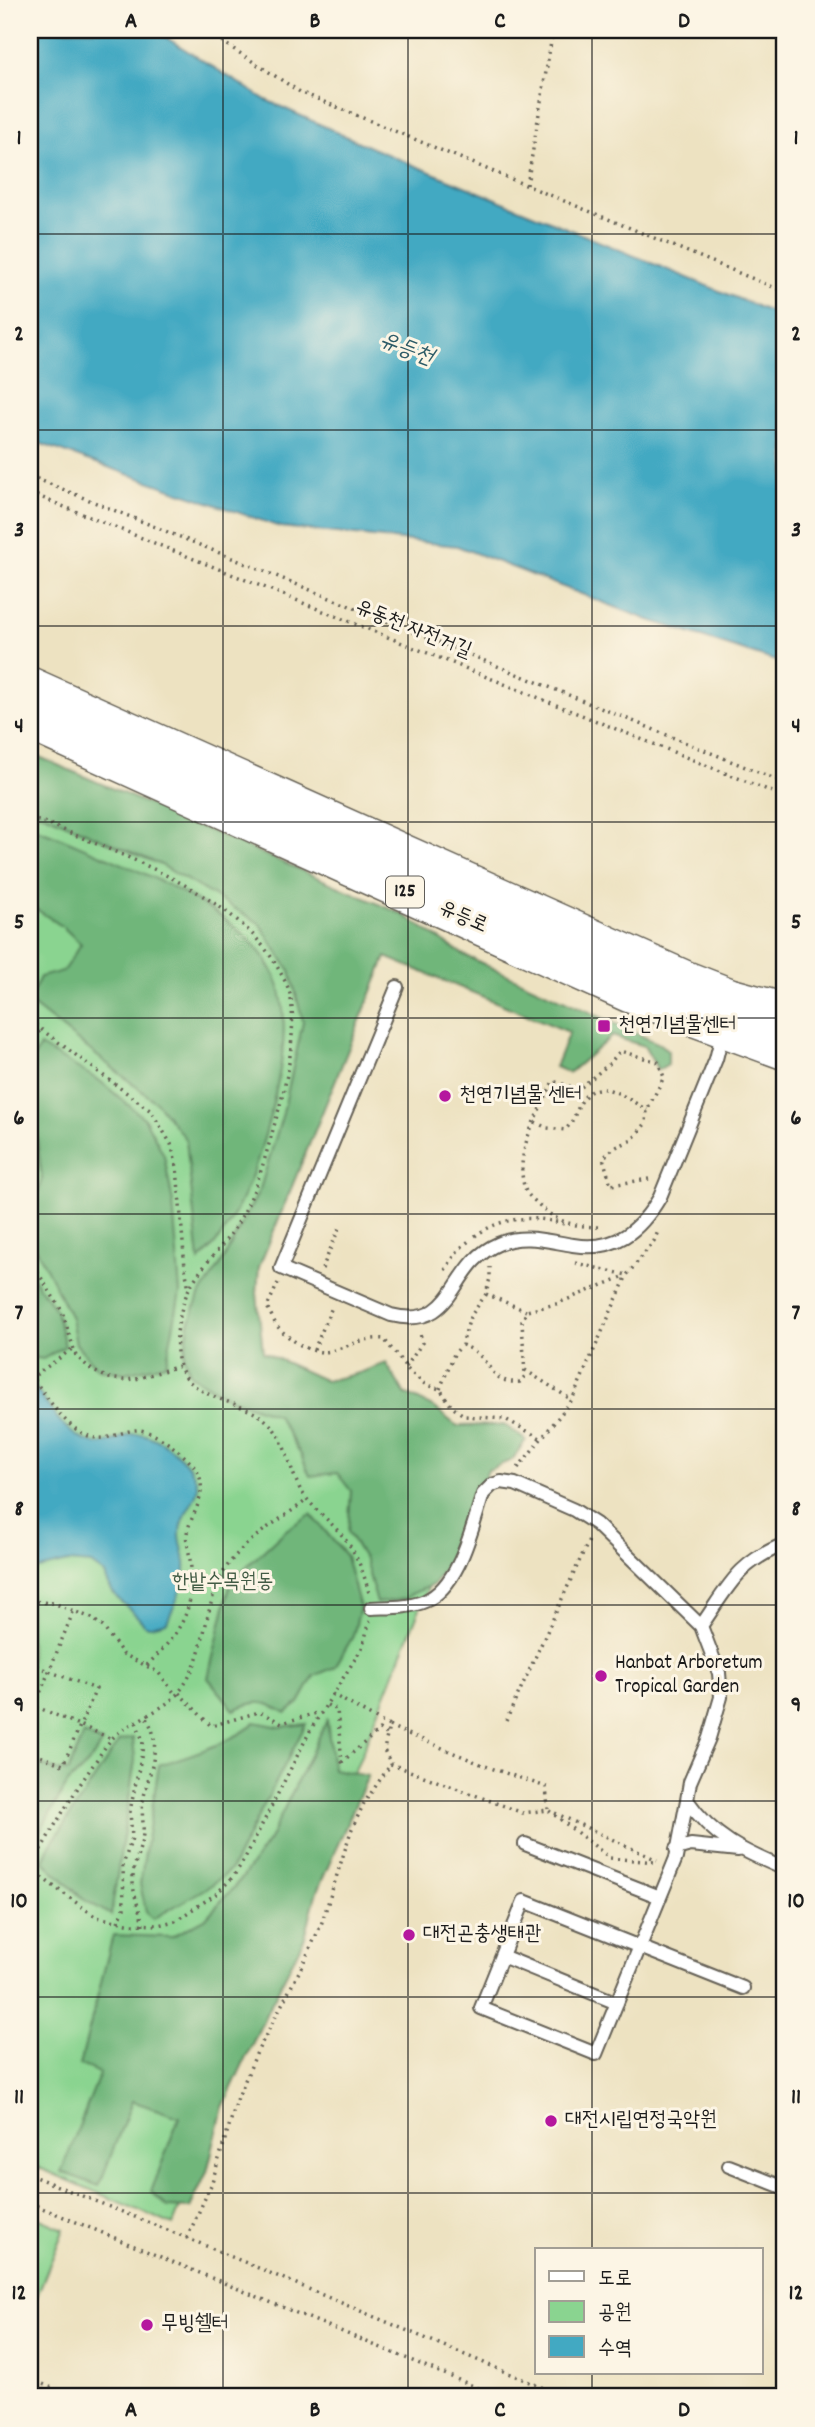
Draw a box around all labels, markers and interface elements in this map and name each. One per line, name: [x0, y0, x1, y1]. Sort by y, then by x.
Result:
text: A: [125, 6, 137, 39]
text: B: [310, 6, 321, 39]
text: C: [494, 6, 506, 39]
text: D: [678, 6, 690, 39]
text: 1: [16, 123, 22, 156]
text: 1: [793, 123, 799, 156]
text: 2: [14, 319, 24, 352]
text: 2: [791, 319, 801, 352]
water label: 유등천: [374, 325, 440, 376]
text: 3: [14, 515, 24, 548]
text: 3: [791, 515, 801, 548]
street label: 유동천 자전거길: [350, 593, 476, 667]
text: 4: [14, 711, 24, 744]
text: 4: [791, 711, 801, 744]
road number: 125: [386, 876, 424, 908]
street label: 유등로: [434, 894, 492, 942]
text: 5: [14, 907, 24, 940]
text: 5: [791, 907, 801, 940]
place label: 천연기념물센터: [618, 1011, 736, 1041]
marker: 천연기념물센터: [596, 1018, 612, 1034]
place label: 천연기념물 센터: [459, 1081, 582, 1111]
marker: 천연기념물 센터: [437, 1088, 453, 1104]
text: 6: [13, 1103, 25, 1136]
text: 6: [790, 1103, 802, 1136]
text: 7: [15, 1298, 24, 1331]
text: 7: [792, 1298, 801, 1331]
text: 8: [14, 1494, 24, 1527]
text: 8: [791, 1494, 801, 1527]
park label: 한밭수목원동: [172, 1568, 274, 1598]
place label: Hanbat Arboretum Tropical Garden: [615, 1649, 763, 1703]
marker: Hanbat Arboretum Tropical Garden: [593, 1668, 609, 1684]
text: 9: [14, 1690, 24, 1723]
text: 9: [791, 1690, 801, 1723]
text: 10: [10, 1886, 28, 1919]
text: 10: [787, 1886, 805, 1919]
place label: 대전곤충생태관: [423, 1920, 541, 1950]
marker: 대전곤충생태관: [401, 1927, 417, 1943]
text: 11: [14, 2082, 24, 2115]
text: 11: [791, 2082, 801, 2115]
place label: 대전시립연정국악원: [565, 2106, 717, 2136]
marker: 대전시립연정국악원: [543, 2113, 559, 2129]
legend: [535, 2248, 762, 2374]
text: 도로: [598, 2265, 632, 2295]
text: 12: [11, 2278, 27, 2311]
text: 12: [788, 2278, 804, 2311]
text: 공원: [598, 2299, 632, 2329]
place label: 무빙쉘터: [161, 2310, 229, 2340]
marker: 무빙쉘터: [139, 2317, 155, 2333]
text: 수역: [598, 2335, 632, 2365]
text: A: [125, 2395, 137, 2427]
text: B: [310, 2395, 321, 2427]
text: C: [494, 2395, 506, 2427]
text: D: [678, 2395, 690, 2427]

